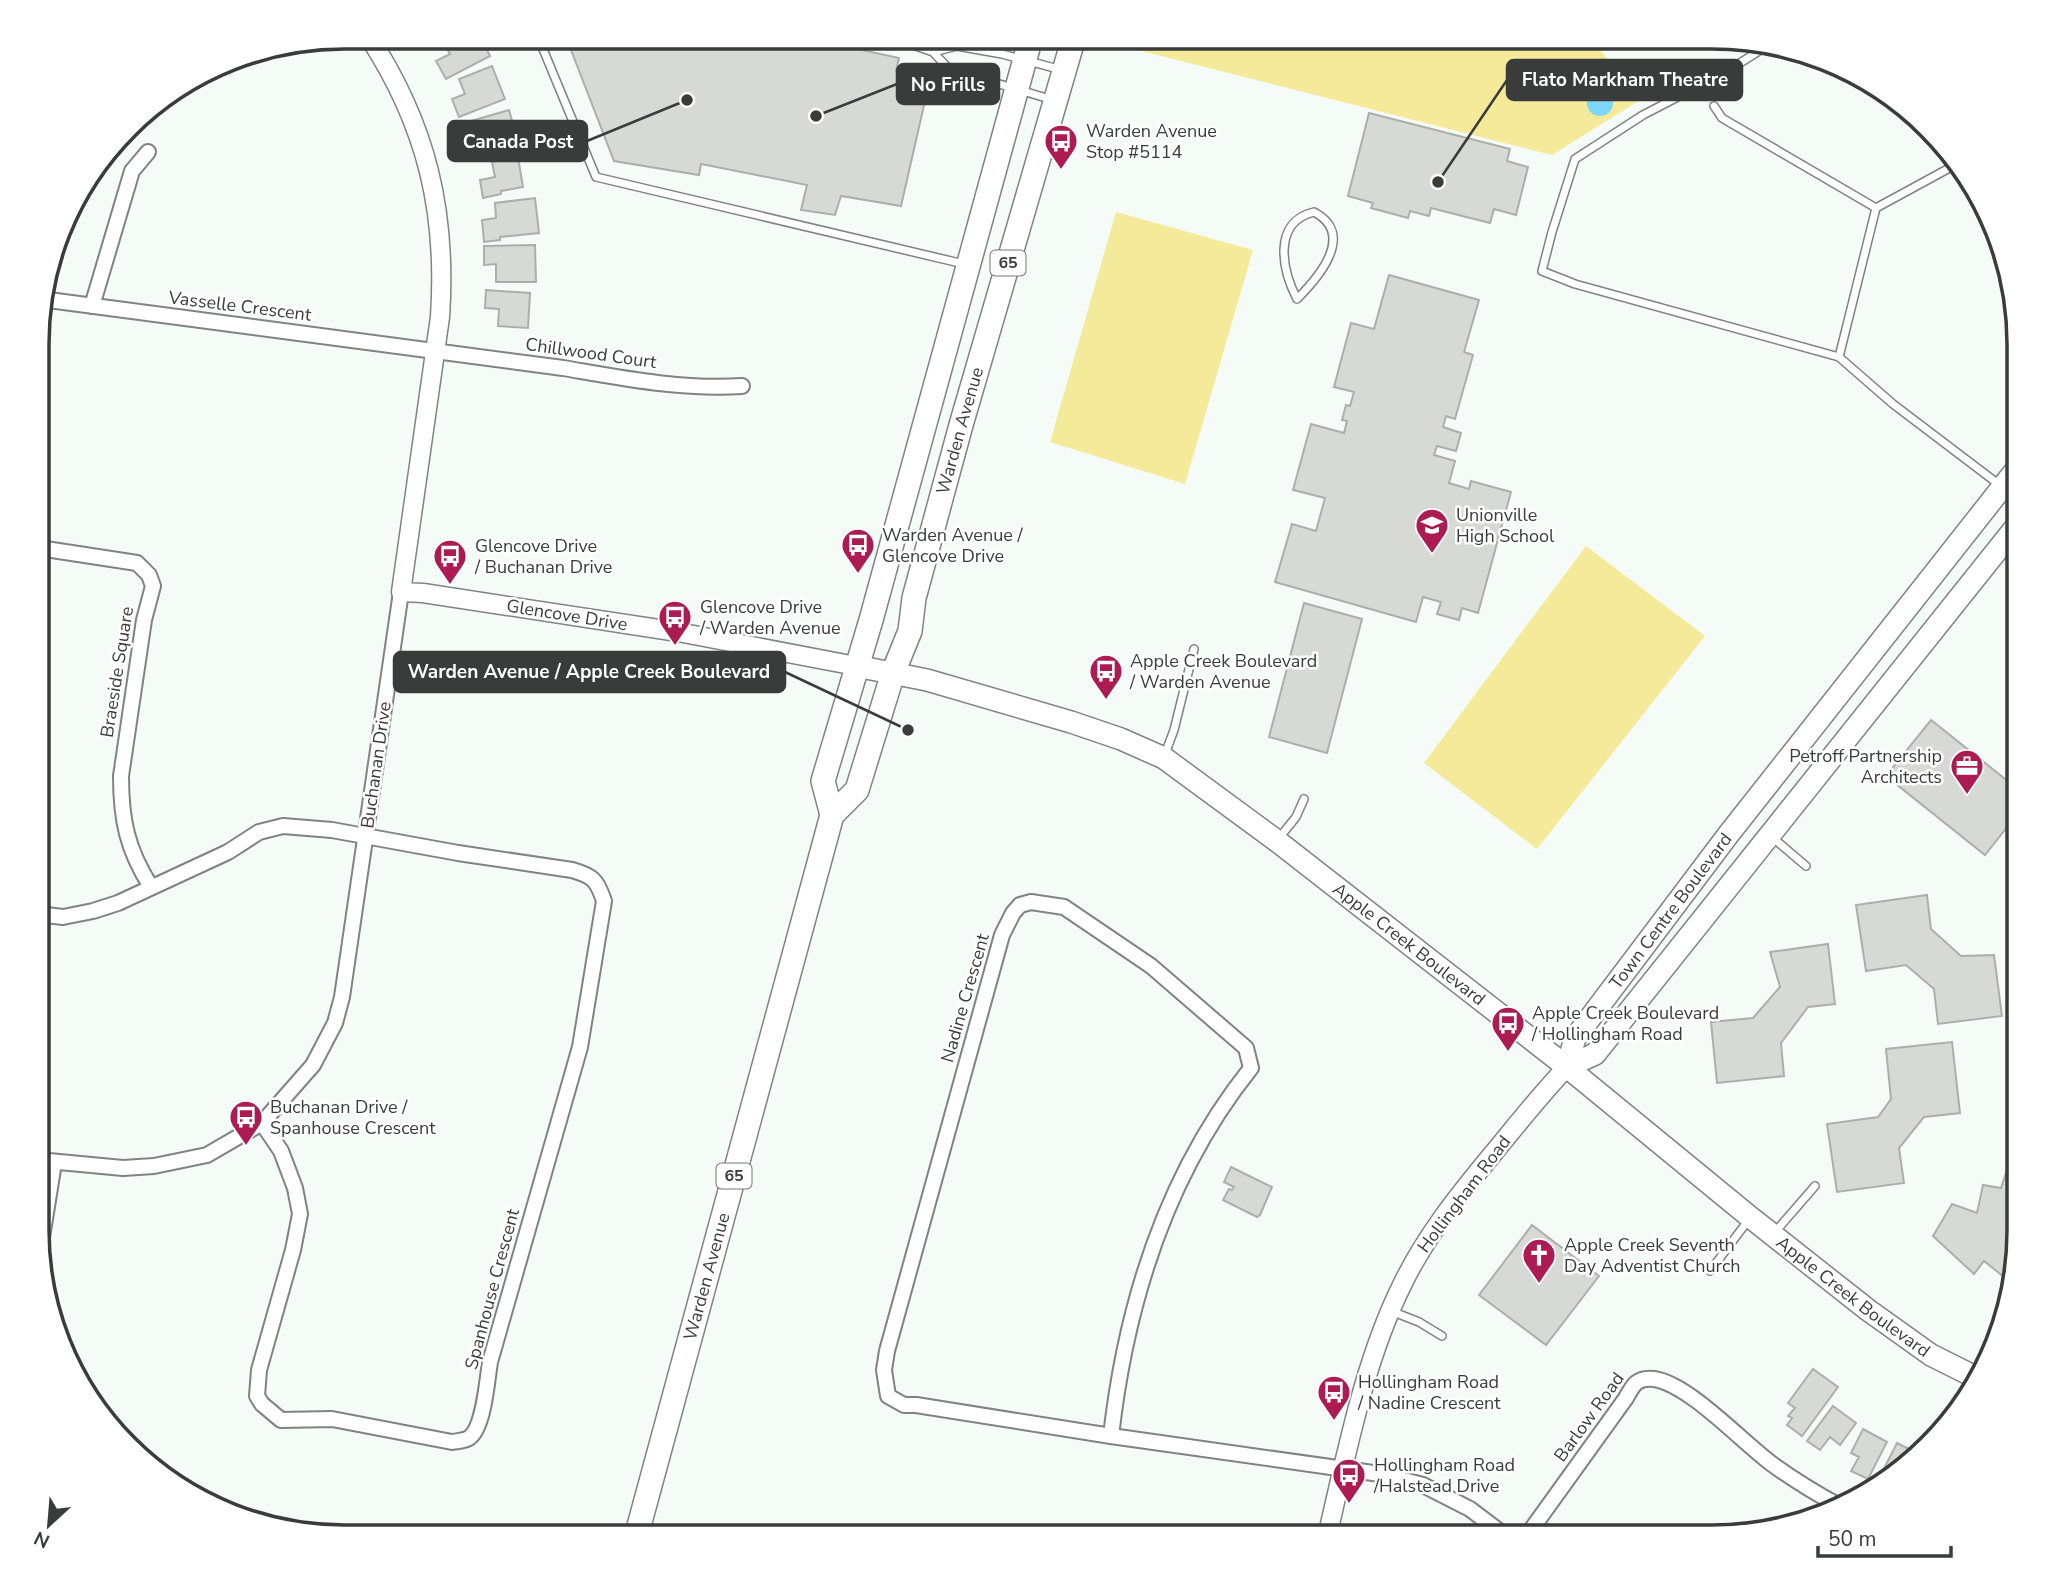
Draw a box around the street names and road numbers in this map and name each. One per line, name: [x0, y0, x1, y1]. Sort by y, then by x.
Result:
road number: 65: [990, 250, 1026, 276]
street label: Vasselle Crescent: [166, 285, 313, 327]
street label: Chillwood Court: [524, 332, 659, 374]
street label: Warden Avenue: [931, 364, 989, 497]
street label: Glencove Drive: [505, 594, 629, 636]
street label: Braeside Square: [95, 605, 139, 739]
street label: Buchanan Drive: [355, 700, 397, 830]
street label: Town Centre Boulevard: [1604, 828, 1737, 994]
street label: Apple Creek Boulevard: [1328, 877, 1490, 1011]
street label: Nadine Crescent: [935, 930, 995, 1065]
street label: Hollingham Road: [1412, 1130, 1516, 1258]
road number: 65: [716, 1164, 752, 1188]
street label: Spanhouse Crescent: [459, 1205, 525, 1372]
street label: Warden Avenue: [678, 1210, 735, 1343]
street label: Apple Creek Boulevard: [1771, 1230, 1935, 1363]
street label: Barlow Road: [1548, 1368, 1630, 1466]

